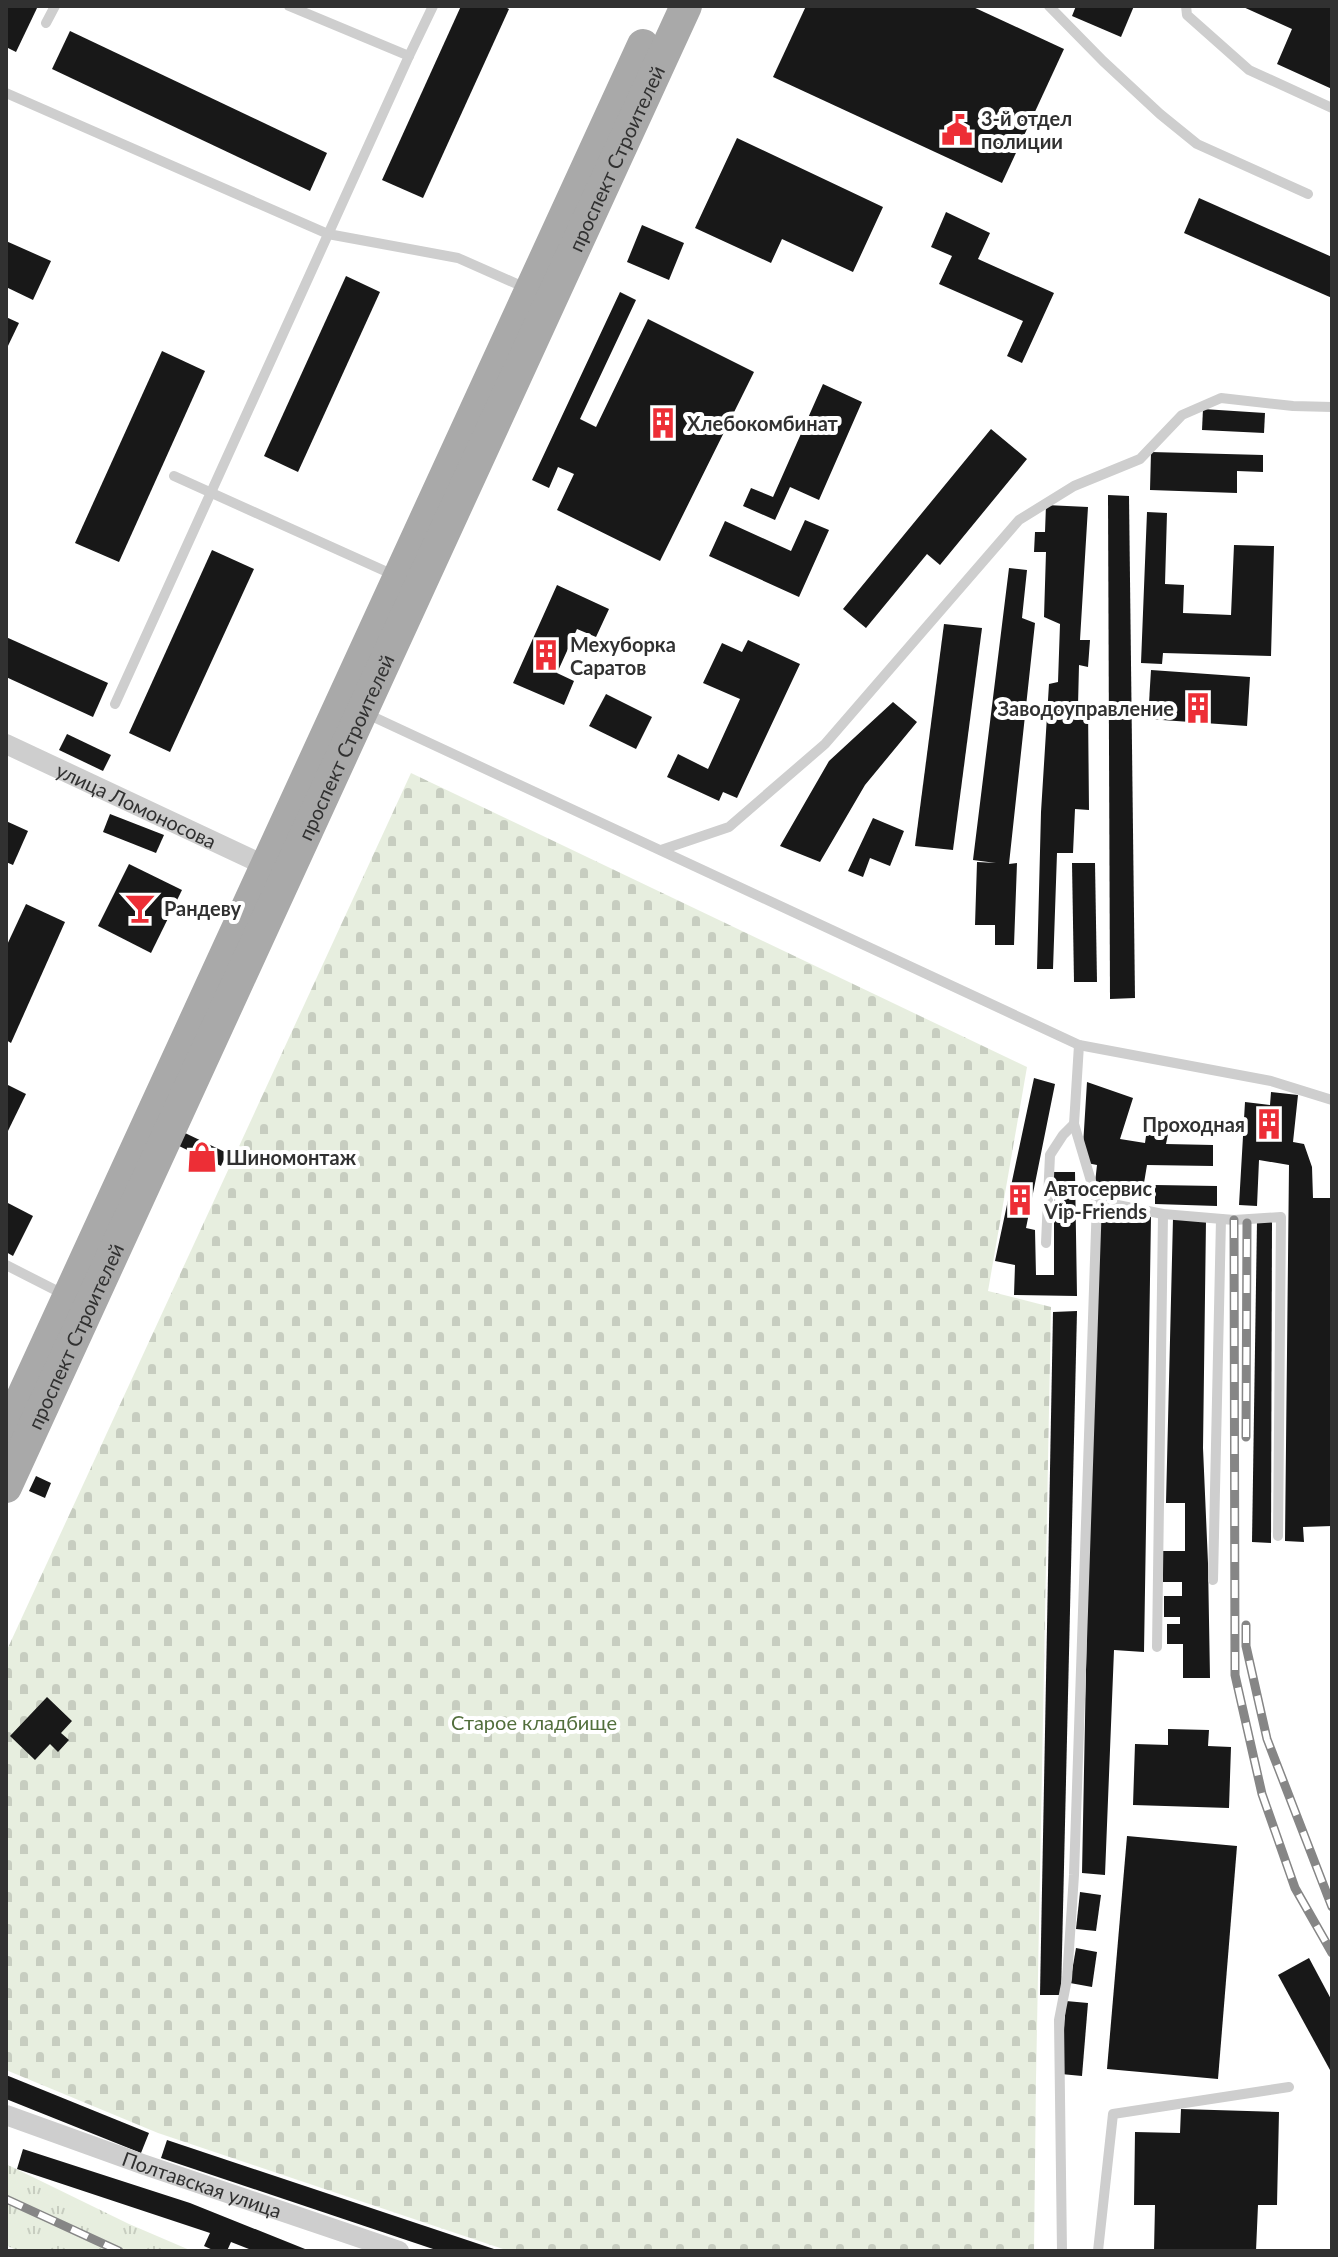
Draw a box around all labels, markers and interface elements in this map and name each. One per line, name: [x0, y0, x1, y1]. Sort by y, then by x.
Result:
street label: проспект Строителей: [563, 62, 669, 255]
place label: 3-й отдел полиции: [981, 106, 1072, 153]
public building icon: 3-й отдел полиции: [940, 113, 974, 147]
building icon: Хлебокомбинат: [646, 406, 680, 440]
place label: Хлебокомбинат: [687, 411, 839, 435]
place label: Мехуборка Саратов: [570, 632, 676, 679]
building icon: Мехуборка Саратов: [529, 638, 563, 672]
street label: проспект Строителей: [293, 650, 399, 844]
building icon: Заводоуправление: [1181, 691, 1215, 725]
place label: Заводоуправление: [998, 696, 1174, 720]
street label: улица Ломоносова: [52, 757, 220, 853]
bar icon: Рандеву: [123, 891, 157, 925]
place label: Рандеву: [164, 896, 242, 920]
building icon: Проходная: [1252, 1107, 1286, 1141]
place label: Проходная: [1142, 1112, 1245, 1136]
shop icon: Шиномонтаж: [185, 1140, 219, 1174]
place label: Шиномонтаж: [226, 1145, 357, 1169]
place label: Автосервис Vip-Friends: [1043, 1176, 1152, 1223]
building icon: Автосервис Vip-Friends: [1003, 1183, 1037, 1217]
street label: проспект Строителей: [22, 1239, 128, 1433]
park label: Старое кладбище: [451, 1710, 617, 1734]
street label: Полтавская улица: [119, 2146, 285, 2222]

